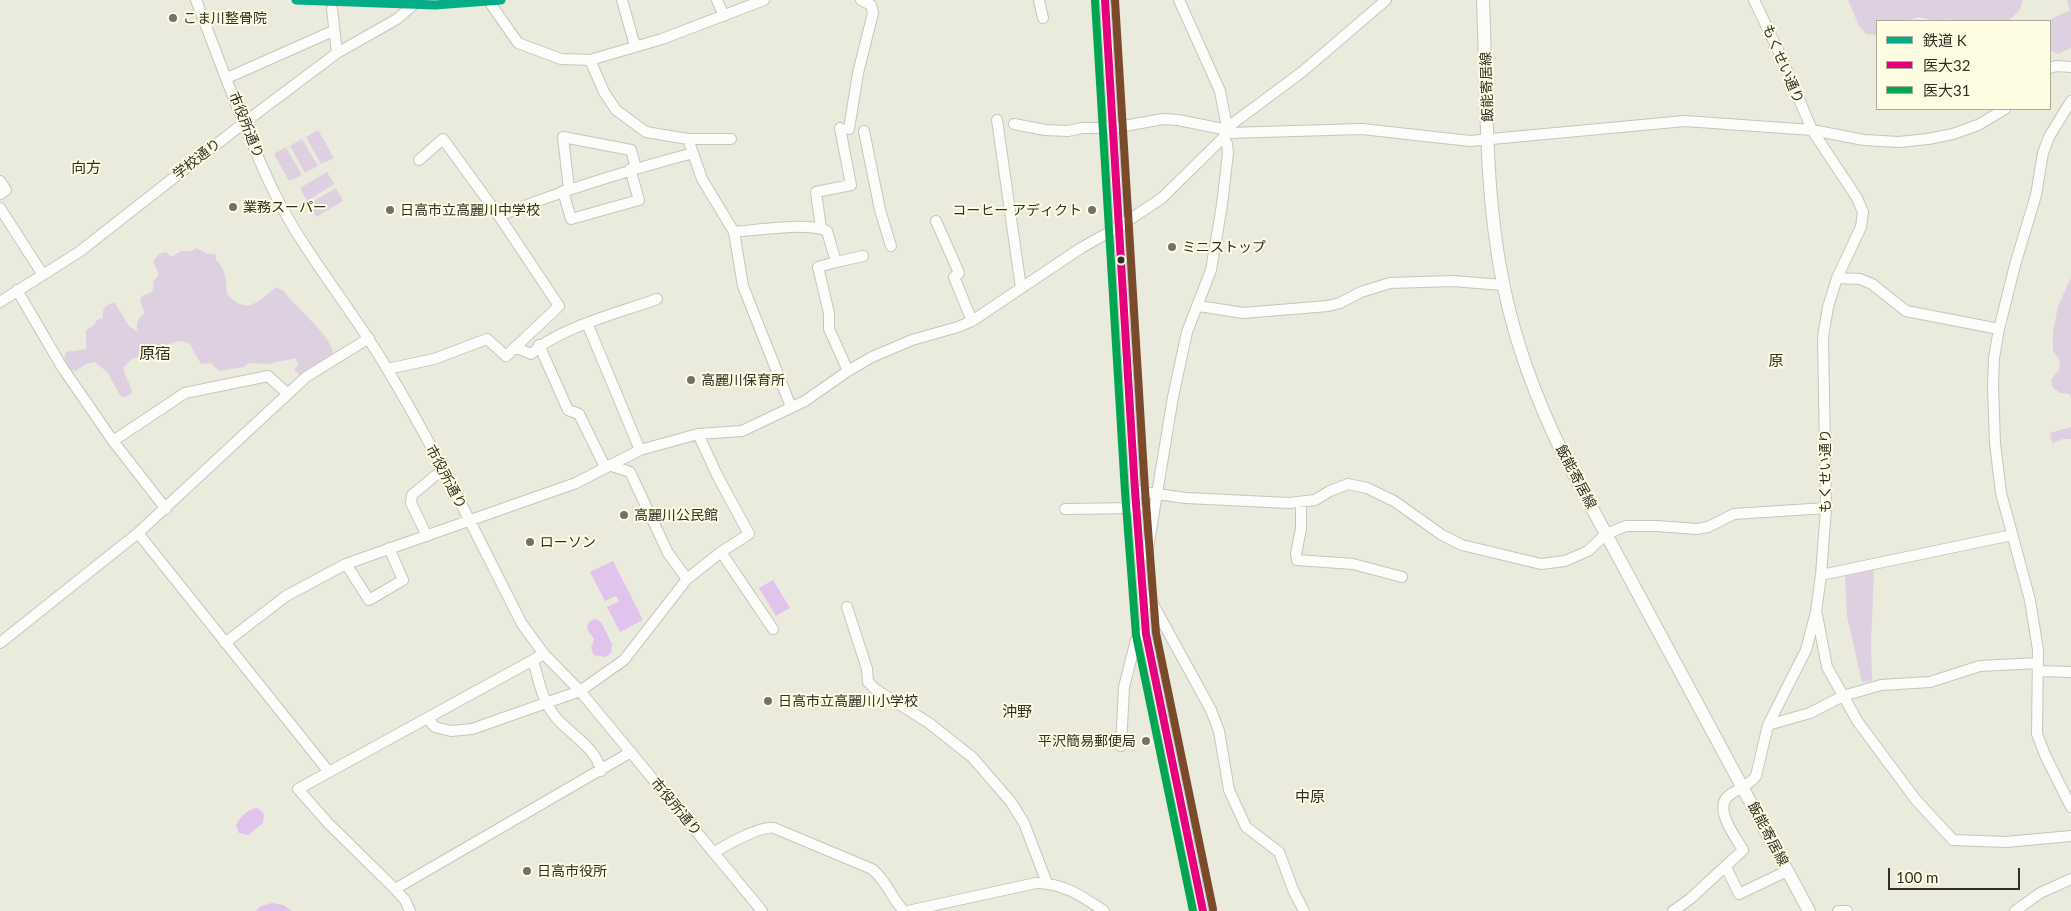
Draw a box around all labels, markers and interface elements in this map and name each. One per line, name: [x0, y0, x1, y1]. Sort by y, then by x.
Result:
place label: こま川整骨院: [183, 10, 267, 26]
marker: こま川整骨院: [167, 12, 179, 24]
legend: [1876, 20, 2051, 110]
street label: もくせい通り: [1759, 22, 1807, 106]
text: 鉄道 K: [1923, 31, 1967, 49]
street label: 飯能寄居線: [1477, 52, 1497, 122]
text: 医大32: [1923, 56, 1970, 74]
text: 医大31: [1923, 81, 1970, 99]
street label: 市役所通り: [225, 89, 267, 161]
street label: 学校通り: [170, 135, 224, 183]
district label: 向方: [71, 159, 101, 177]
place label: 業務スーパー: [243, 199, 327, 215]
marker: 業務スーパー: [227, 201, 239, 213]
place label: 日高市立高麗川中学校: [400, 202, 540, 218]
place label: コーヒー アディクト: [952, 202, 1082, 218]
marker: 日高市立高麗川中学校: [384, 204, 396, 216]
marker: コーヒー アディクト: [1086, 204, 1098, 216]
place label: ミニストップ: [1182, 239, 1266, 255]
marker: ミニストップ: [1166, 241, 1178, 253]
unlabelled marker: [1116, 255, 1126, 265]
district label: 原宿: [139, 344, 171, 364]
district label: 原: [1769, 352, 1783, 370]
place label: 高麗川保育所: [701, 372, 785, 388]
marker: 高麗川保育所: [685, 374, 697, 386]
street label: もくせい通り: [1817, 429, 1833, 513]
street label: 市役所通り: [422, 442, 470, 512]
street label: 飯能寄居線: [1552, 442, 1600, 512]
place label: 高麗川公民館: [634, 507, 718, 523]
marker: 高麗川公民館: [618, 509, 630, 521]
place label: ローソン: [540, 534, 596, 550]
marker: ローソン: [524, 536, 536, 548]
place label: 日高市立高麗川小学校: [778, 693, 918, 709]
marker: 日高市立高麗川小学校: [762, 695, 774, 707]
district label: 沖野: [1002, 703, 1032, 721]
place label: 平沢簡易郵便局: [1038, 733, 1136, 749]
marker: 平沢簡易郵便局: [1140, 735, 1152, 747]
street label: 市役所通り: [647, 775, 705, 839]
district label: 中原: [1295, 788, 1325, 806]
street label: 飯能寄居線: [1744, 799, 1792, 869]
scale bar: [1891, 858, 2024, 890]
place label: 日高市役所: [537, 863, 607, 879]
marker: 日高市役所: [521, 865, 533, 877]
text: 100 m: [1896, 868, 1938, 886]

